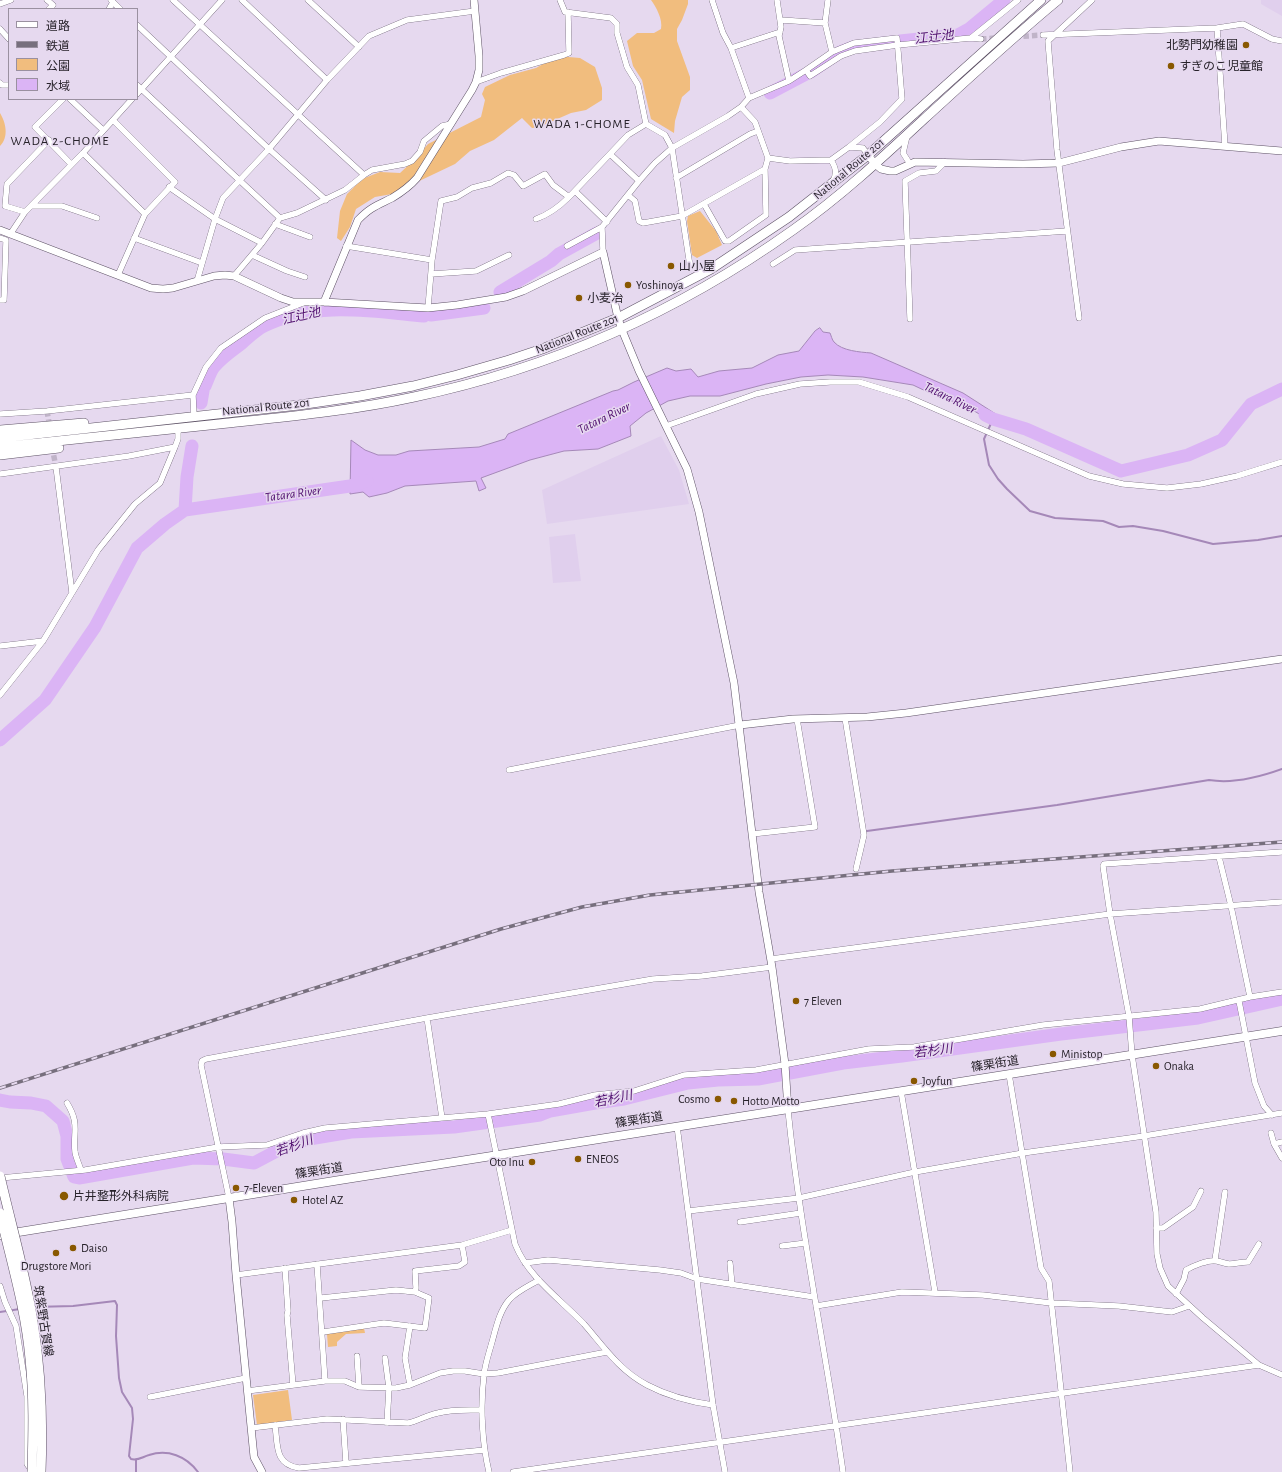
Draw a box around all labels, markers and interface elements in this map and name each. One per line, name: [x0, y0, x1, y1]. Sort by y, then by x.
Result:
legend: [8, 8, 138, 100]
text: 道路: [46, 20, 70, 32]
water label: 江辻池: [914, 27, 954, 47]
place label: 北勢門幼稚園: [1166, 38, 1238, 52]
text: 鉄道: [46, 40, 70, 52]
marker: 北勢門幼稚園: [1241, 40, 1251, 50]
place label: すぎのこ児童館: [1179, 59, 1263, 73]
text: 公園: [46, 60, 70, 72]
marker: すぎのこ児童館: [1166, 61, 1176, 71]
text: 水域: [46, 80, 70, 92]
district label: WADA 1-CHOME: [533, 116, 631, 132]
district label: WADA 2-CHOME: [11, 133, 109, 149]
street label: National Route 201: [811, 135, 887, 203]
place label: 山小屋: [679, 259, 715, 273]
marker: 山小屋: [666, 261, 676, 271]
place label: Yoshinoya: [636, 278, 683, 292]
marker: Yoshinoya: [623, 280, 633, 290]
place label: 小麦冶: [587, 291, 623, 305]
marker: 小麦冶: [574, 293, 584, 303]
water label: 江辻池: [280, 304, 322, 328]
street label: National Route 201: [533, 311, 621, 357]
water label: Tatara River: [921, 379, 979, 417]
street label: National Route 201: [221, 395, 311, 419]
water label: Tatara River: [575, 399, 633, 437]
water label: Tatara River: [264, 482, 322, 506]
place label: 7 Eleven: [804, 994, 842, 1008]
marker: 7 Eleven: [791, 996, 801, 1006]
water label: 若杉川: [913, 1041, 953, 1061]
place label: Ministop: [1061, 1047, 1103, 1061]
marker: Ministop: [1048, 1049, 1058, 1059]
street label: 篠栗街道: [970, 1053, 1020, 1075]
place label: Onaka: [1164, 1059, 1194, 1073]
marker: Onaka: [1151, 1061, 1161, 1071]
place label: Joyfun: [922, 1074, 952, 1088]
marker: Joyfun: [909, 1076, 919, 1086]
water label: 若杉川: [592, 1087, 634, 1111]
place label: Cosmo: [678, 1092, 710, 1106]
marker: Cosmo: [713, 1094, 723, 1104]
place label: Hotto Motto: [742, 1094, 800, 1108]
marker: Hotto Motto: [729, 1096, 739, 1106]
street label: 篠栗街道: [614, 1109, 664, 1131]
water label: 若杉川: [273, 1132, 315, 1160]
place label: ENEOS: [586, 1152, 619, 1166]
marker: ENEOS: [573, 1154, 583, 1164]
place label: Oto Inu: [489, 1155, 524, 1169]
marker: Oto Inu: [527, 1157, 537, 1167]
street label: 篠栗街道: [294, 1160, 344, 1182]
place label: 7-Eleven: [244, 1181, 283, 1195]
marker: 7-Eleven: [231, 1183, 241, 1193]
place label: 片井整形外科病院: [73, 1189, 169, 1203]
marker: 片井整形外科病院: [58, 1190, 70, 1202]
place label: Hotel AZ: [302, 1193, 343, 1207]
marker: Hotel AZ: [289, 1195, 299, 1205]
place label: Daiso: [81, 1241, 108, 1255]
marker: Daiso: [68, 1243, 78, 1253]
marker: Drugstore Mori: [51, 1248, 61, 1258]
place label: Drugstore Mori: [21, 1259, 91, 1273]
street label: 筑紫野古賀線: [30, 1284, 56, 1358]

